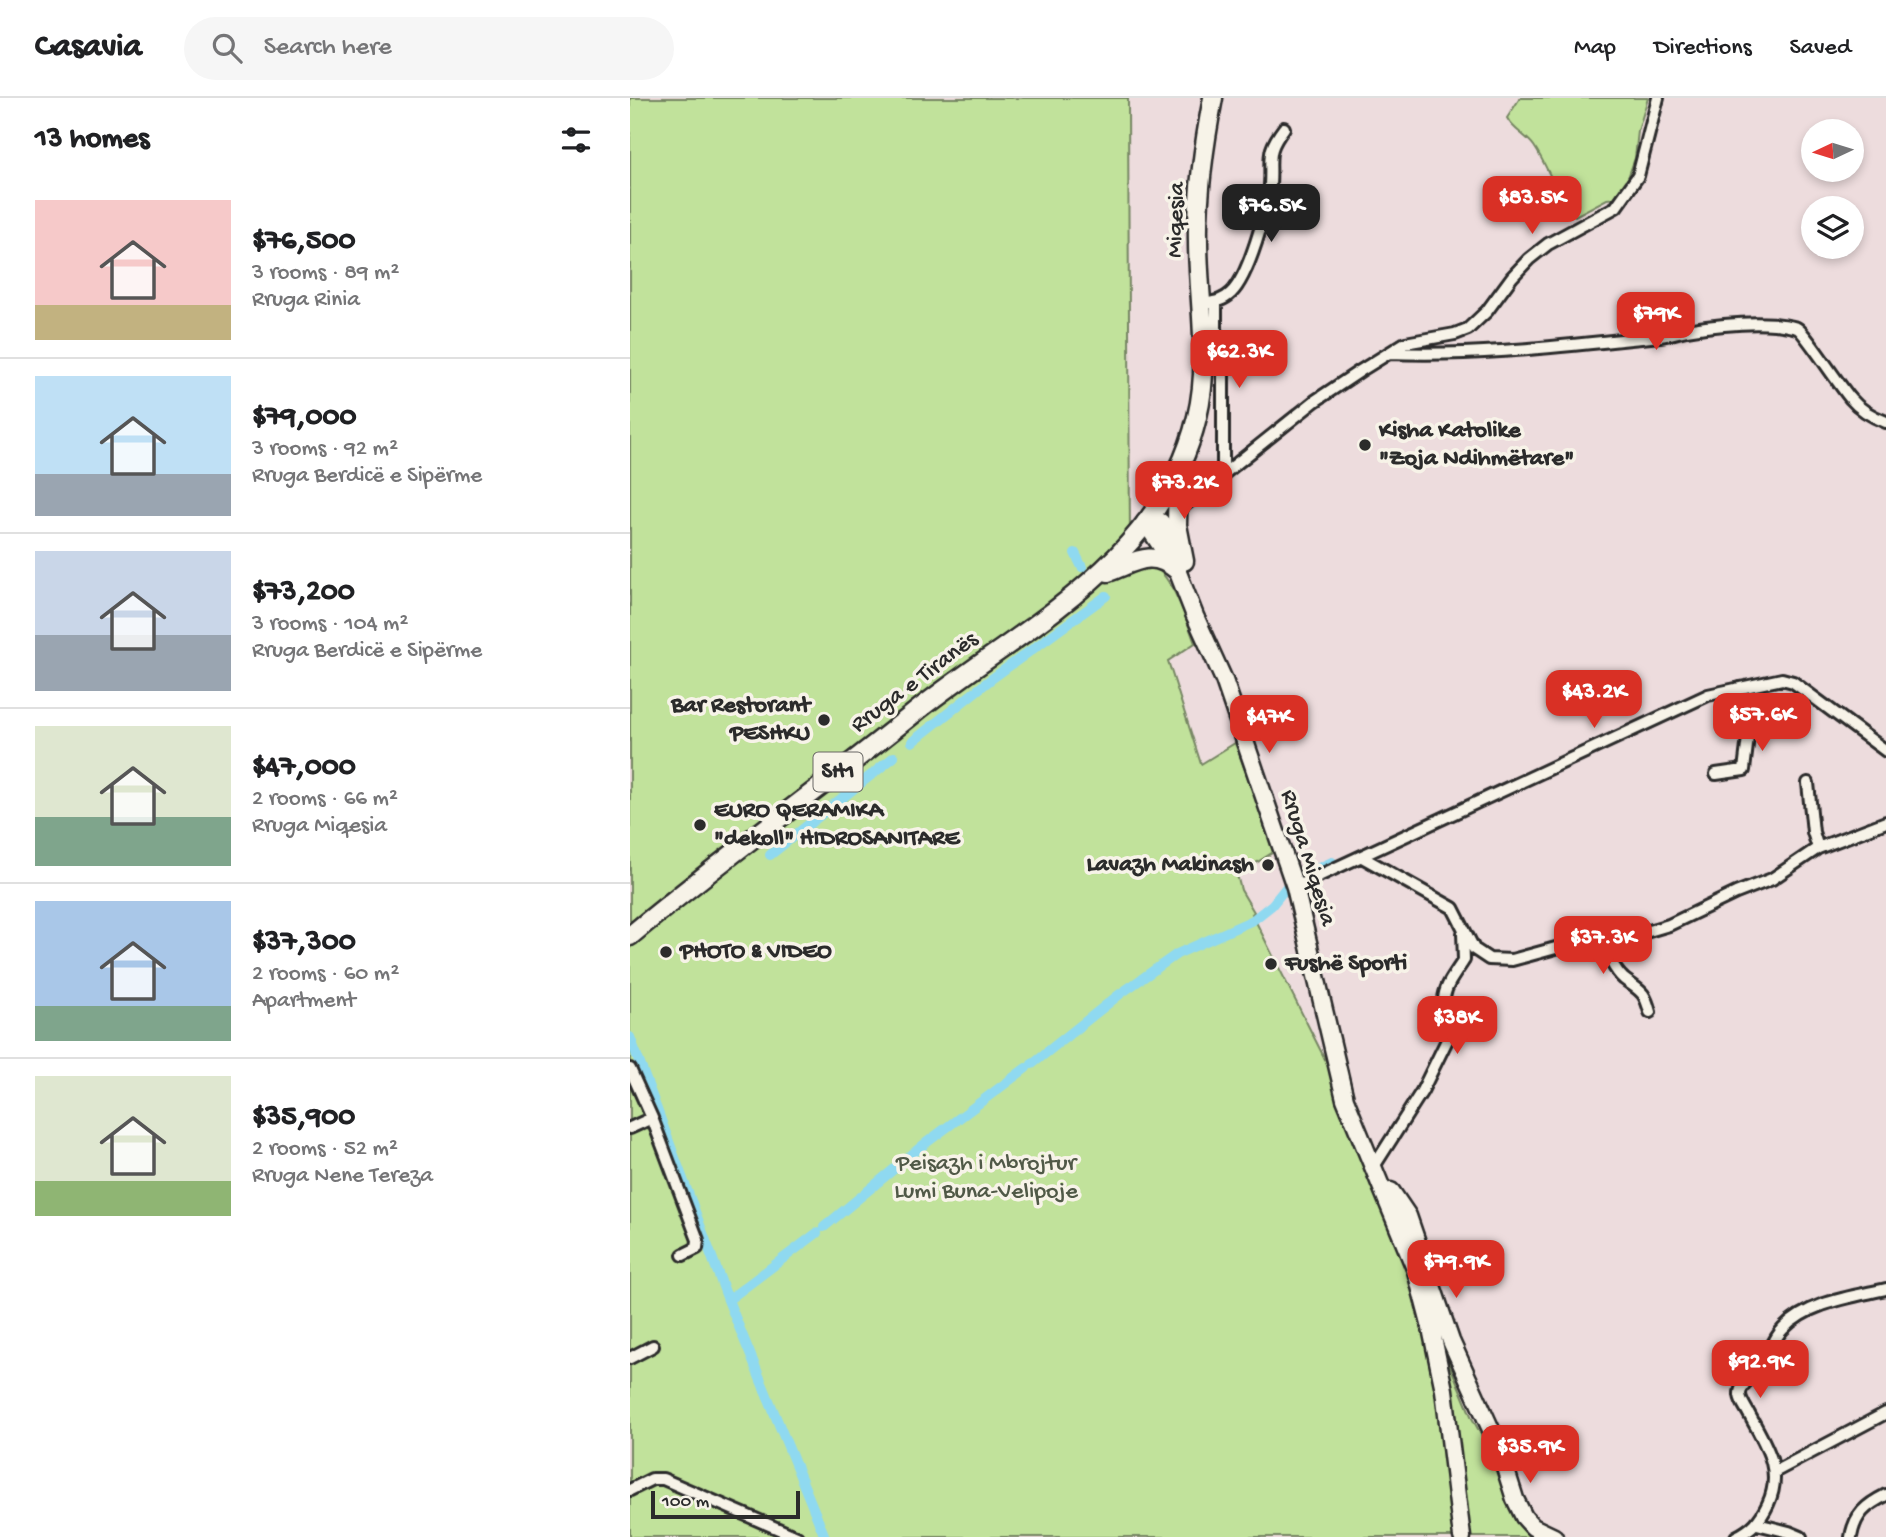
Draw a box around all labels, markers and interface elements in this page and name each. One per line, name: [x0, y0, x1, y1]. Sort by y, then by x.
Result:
search box: [184, 17, 674, 80]
text: Casavia: [35, 29, 142, 67]
icon: search: [208, 29, 246, 67]
text: Search here: [264, 33, 392, 64]
text: Map: [1574, 34, 1616, 63]
text: Directions: [1654, 34, 1752, 63]
text: Saved: [1790, 34, 1851, 63]
north arrow: [1801, 119, 1864, 182]
map controls: [1801, 119, 1864, 259]
icon: filters: [557, 121, 595, 159]
text: 13 homes: [35, 123, 149, 158]
pin: $83.5K: [1475, 176, 1589, 236]
street label: Miqesia: [1161, 181, 1193, 258]
pin: $76.5K: [1214, 184, 1328, 244]
text: $83.5K: [1499, 185, 1565, 212]
text: $76.5K: [1238, 193, 1304, 220]
button: layers: [1801, 196, 1864, 259]
text: $76,500: [252, 225, 356, 260]
icon: home: [91, 228, 175, 312]
text: 3 rooms · 89 m²: [252, 260, 399, 287]
text: Rruga Rinia: [252, 287, 360, 314]
pin: $79K: [1615, 292, 1697, 352]
text: $79K: [1633, 301, 1679, 328]
pin: $62.3K: [1182, 330, 1296, 390]
text: $62.3K: [1206, 339, 1272, 366]
text: $79,000: [252, 401, 357, 436]
icon: home: [91, 404, 175, 488]
place label: Kisha Katolike "Zoja Ndihmëtare": [1378, 417, 1574, 474]
text: 3 rooms · 92 m²: [252, 436, 398, 463]
marker: Kisha Katolike "Zoja Ndihmëtare": [1357, 437, 1373, 453]
pin: $73.2K: [1127, 462, 1241, 521]
text: Rruga Berdicë e Sipërme: [252, 463, 482, 490]
text: $73.2K: [1151, 470, 1217, 497]
text: $73,200: [252, 576, 355, 611]
icon: home: [91, 579, 175, 663]
text: 3 rooms · 104 m²: [252, 611, 408, 638]
street label: Rruga e Tiranës: [846, 625, 985, 740]
text: Rruga Berdicë e Sipërme: [252, 638, 482, 665]
pin: $43.2K: [1537, 670, 1651, 730]
text: $43.2K: [1562, 679, 1626, 706]
place label: Bar Restorant PESHKU: [670, 692, 812, 749]
pin: $57.6K: [1705, 694, 1819, 753]
pin: $47K: [1228, 696, 1310, 755]
text: $57.6K: [1729, 702, 1795, 729]
text: $47K: [1246, 704, 1292, 731]
marker: Bar Restorant PESHKU: [816, 712, 832, 728]
text: $47,000: [252, 751, 356, 786]
road number: SH1: [814, 752, 862, 792]
icon: home: [91, 754, 175, 838]
text: 2 rooms · 66 m²: [252, 786, 398, 813]
street label: Rruga Miqesia: [1273, 786, 1342, 930]
place label: EURO QERAMIKA "dekoll" HIDROSANITARE: [714, 797, 962, 854]
text: Rruga Miqesia: [252, 813, 387, 840]
marker: EURO QERAMIKA "dekoll" HIDROSANITARE: [692, 817, 708, 833]
place label: Lavazh Makinash: [1086, 851, 1254, 880]
marker: Lavazh Makinash: [1260, 857, 1276, 873]
pin: $37.3K: [1546, 916, 1660, 976]
text: $37.3K: [1570, 925, 1636, 952]
text: $37,300: [252, 926, 356, 961]
icon: home: [91, 929, 175, 1013]
place label: PHOTO & VIDEO: [678, 938, 832, 967]
marker: PHOTO & VIDEO: [658, 944, 674, 960]
place label: Fushë Sporti: [1284, 950, 1407, 979]
marker: Fushë Sporti: [1263, 956, 1279, 972]
text: 2 rooms · 60 m²: [252, 961, 399, 988]
text: Apartment: [252, 988, 356, 1015]
pin: $38K: [1416, 996, 1498, 1056]
text: $38K: [1433, 1005, 1481, 1032]
text: $35,900: [252, 1101, 355, 1136]
icon: home: [91, 1104, 175, 1188]
text: 2 rooms · 52 m²: [252, 1136, 398, 1163]
park label: Peisazh i Mbrojtur Lumi Buna-Velipoje: [894, 1150, 1078, 1207]
text: Rruga Nene Tereza: [252, 1163, 433, 1190]
pin: $79.9K: [1399, 1240, 1513, 1300]
text: $79.9K: [1423, 1249, 1489, 1276]
pin: $92.9K: [1703, 1340, 1817, 1400]
text: $92.9K: [1728, 1349, 1792, 1376]
pin: $35.9K: [1473, 1426, 1587, 1485]
text: $35.9K: [1497, 1434, 1563, 1461]
scale bar: [651, 1488, 800, 1520]
text: 100 m: [662, 1491, 709, 1514]

